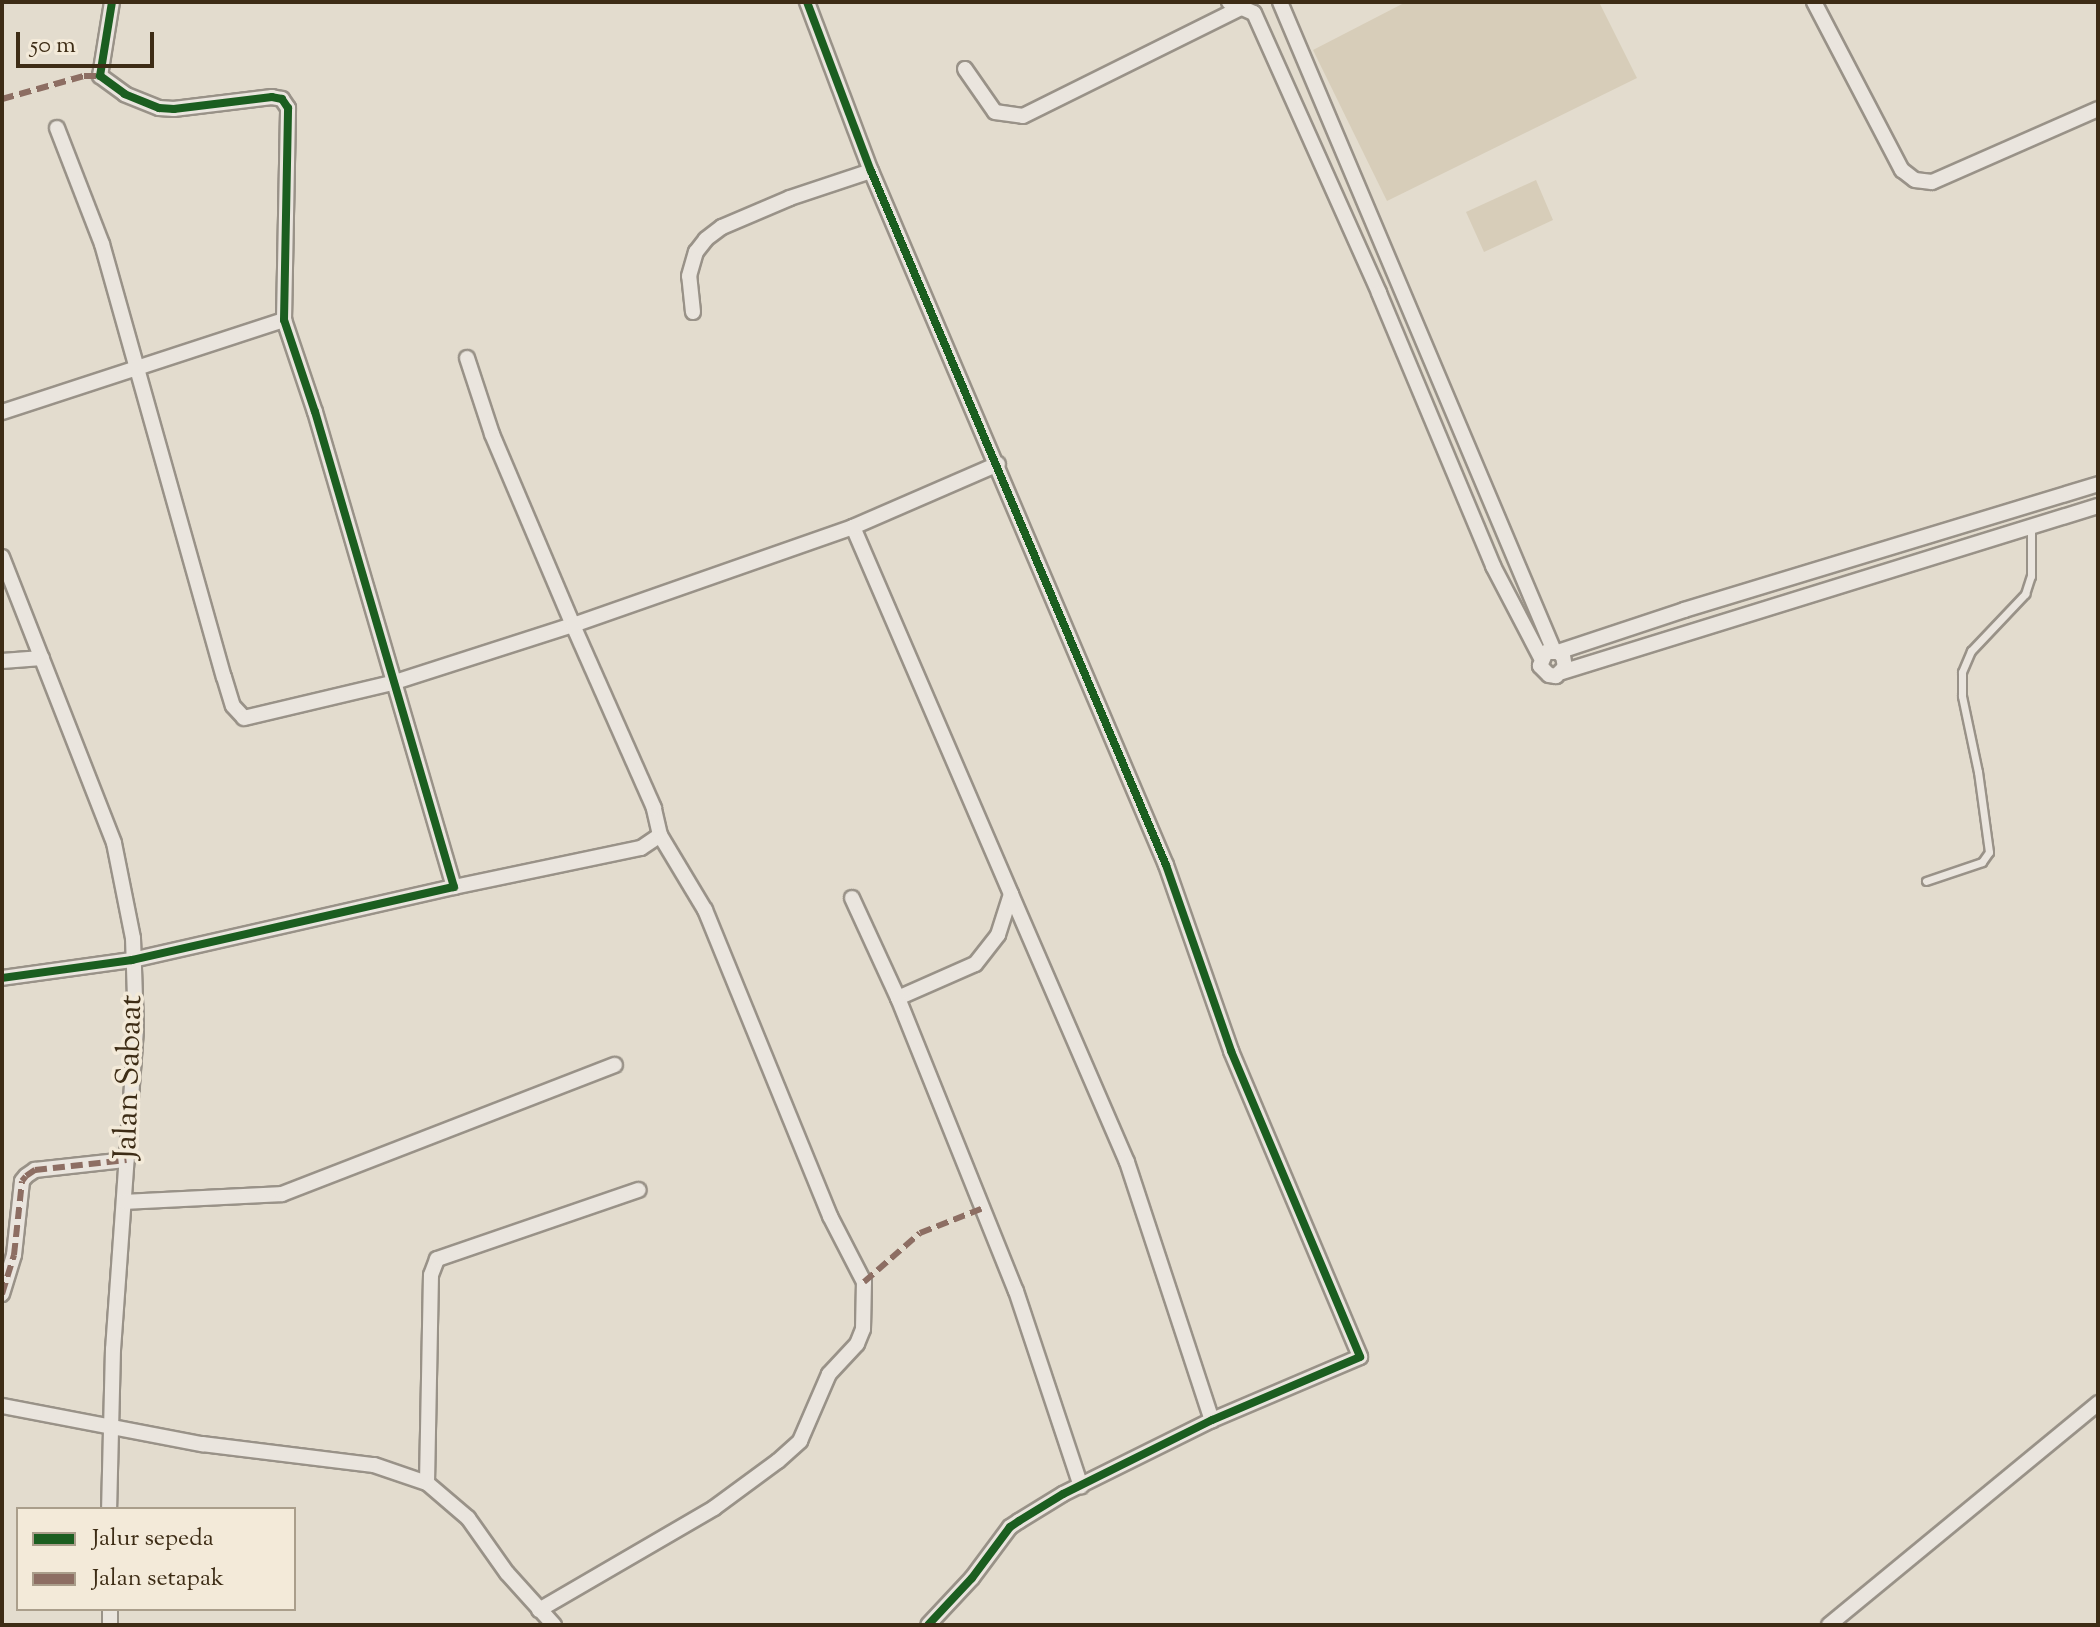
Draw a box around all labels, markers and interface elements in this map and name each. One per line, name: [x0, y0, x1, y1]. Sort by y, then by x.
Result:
scale bar: [20, 16, 158, 66]
text: 50 m: [30, 29, 76, 63]
street label: Jalan Sabaat: [108, 994, 152, 1160]
legend: [16, 1507, 296, 1611]
text: Jalur sepeda: [92, 1522, 214, 1556]
text: Jalan setapak: [92, 1562, 224, 1596]

